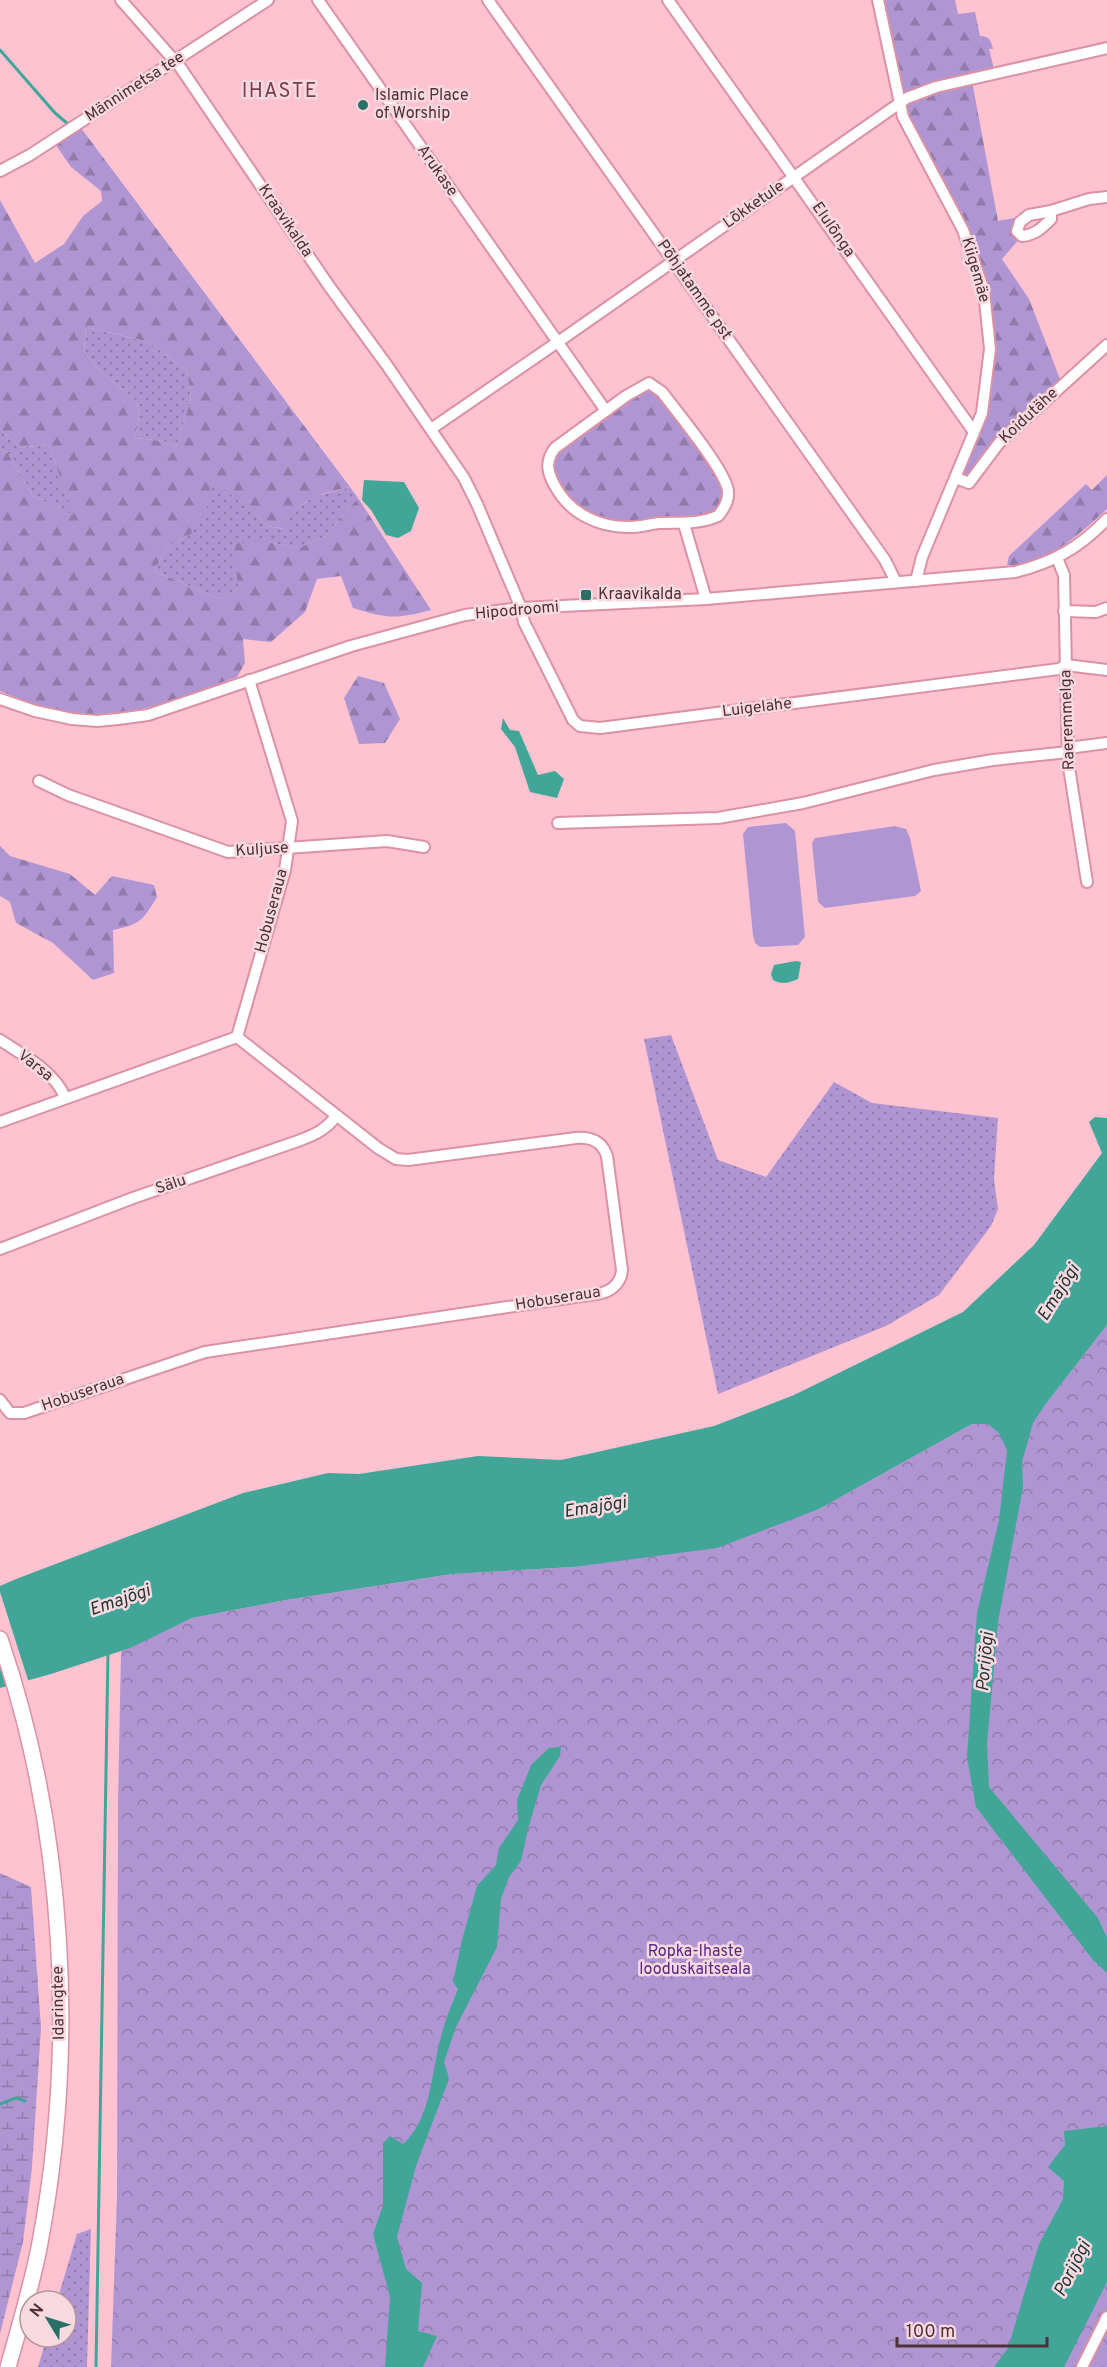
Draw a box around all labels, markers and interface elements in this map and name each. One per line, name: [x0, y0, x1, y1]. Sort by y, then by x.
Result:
street label: Männimetsa tee: [82, 48, 188, 126]
district label: IHASTE: [242, 79, 318, 105]
place label: Islamic Place of Worship: [375, 86, 469, 124]
marker: Islamic Place of Worship: [356, 98, 370, 112]
street label: Arukase: [412, 141, 462, 201]
street label: Lõkketule: [719, 177, 789, 233]
street label: Kraavikalda: [253, 181, 317, 261]
street label: Elulõnga: [807, 199, 859, 261]
street label: Kiigemäe: [956, 235, 994, 305]
street label: Põhjatamme pst: [652, 236, 736, 344]
street label: Koidutähe: [995, 384, 1063, 448]
place label: Kraavikalda: [598, 585, 682, 605]
marker: Kraavikalda: [579, 588, 593, 602]
street label: Hipodroomi: [474, 597, 560, 625]
street label: Raeremmelga: [1056, 669, 1080, 771]
street label: Luigelahe: [721, 694, 793, 722]
street label: Kuljuse: [235, 838, 289, 862]
street label: Hobuseraua: [251, 867, 293, 955]
street label: Varsa: [13, 1046, 57, 1086]
street label: Sälu: [153, 1170, 189, 1200]
water label: Emajõgi: [1033, 1259, 1086, 1326]
street label: Hobuseraua: [514, 1282, 602, 1316]
street label: Hobuseraua: [39, 1370, 127, 1416]
water label: Emajõgi: [562, 1491, 629, 1524]
water label: Emajõgi: [87, 1579, 155, 1622]
water label: Porijõgi: [972, 1630, 1000, 1693]
park label: Ropka-Ihaste looduskaitseala: [639, 1942, 751, 1980]
street label: Idaringtee: [48, 1966, 70, 2040]
water label: Porijõgi: [1049, 2236, 1098, 2301]
north arrow: [18, 2289, 78, 2349]
text: N: [26, 2300, 49, 2322]
scale bar: [897, 2310, 1047, 2348]
text: 100 m: [906, 2321, 955, 2344]

